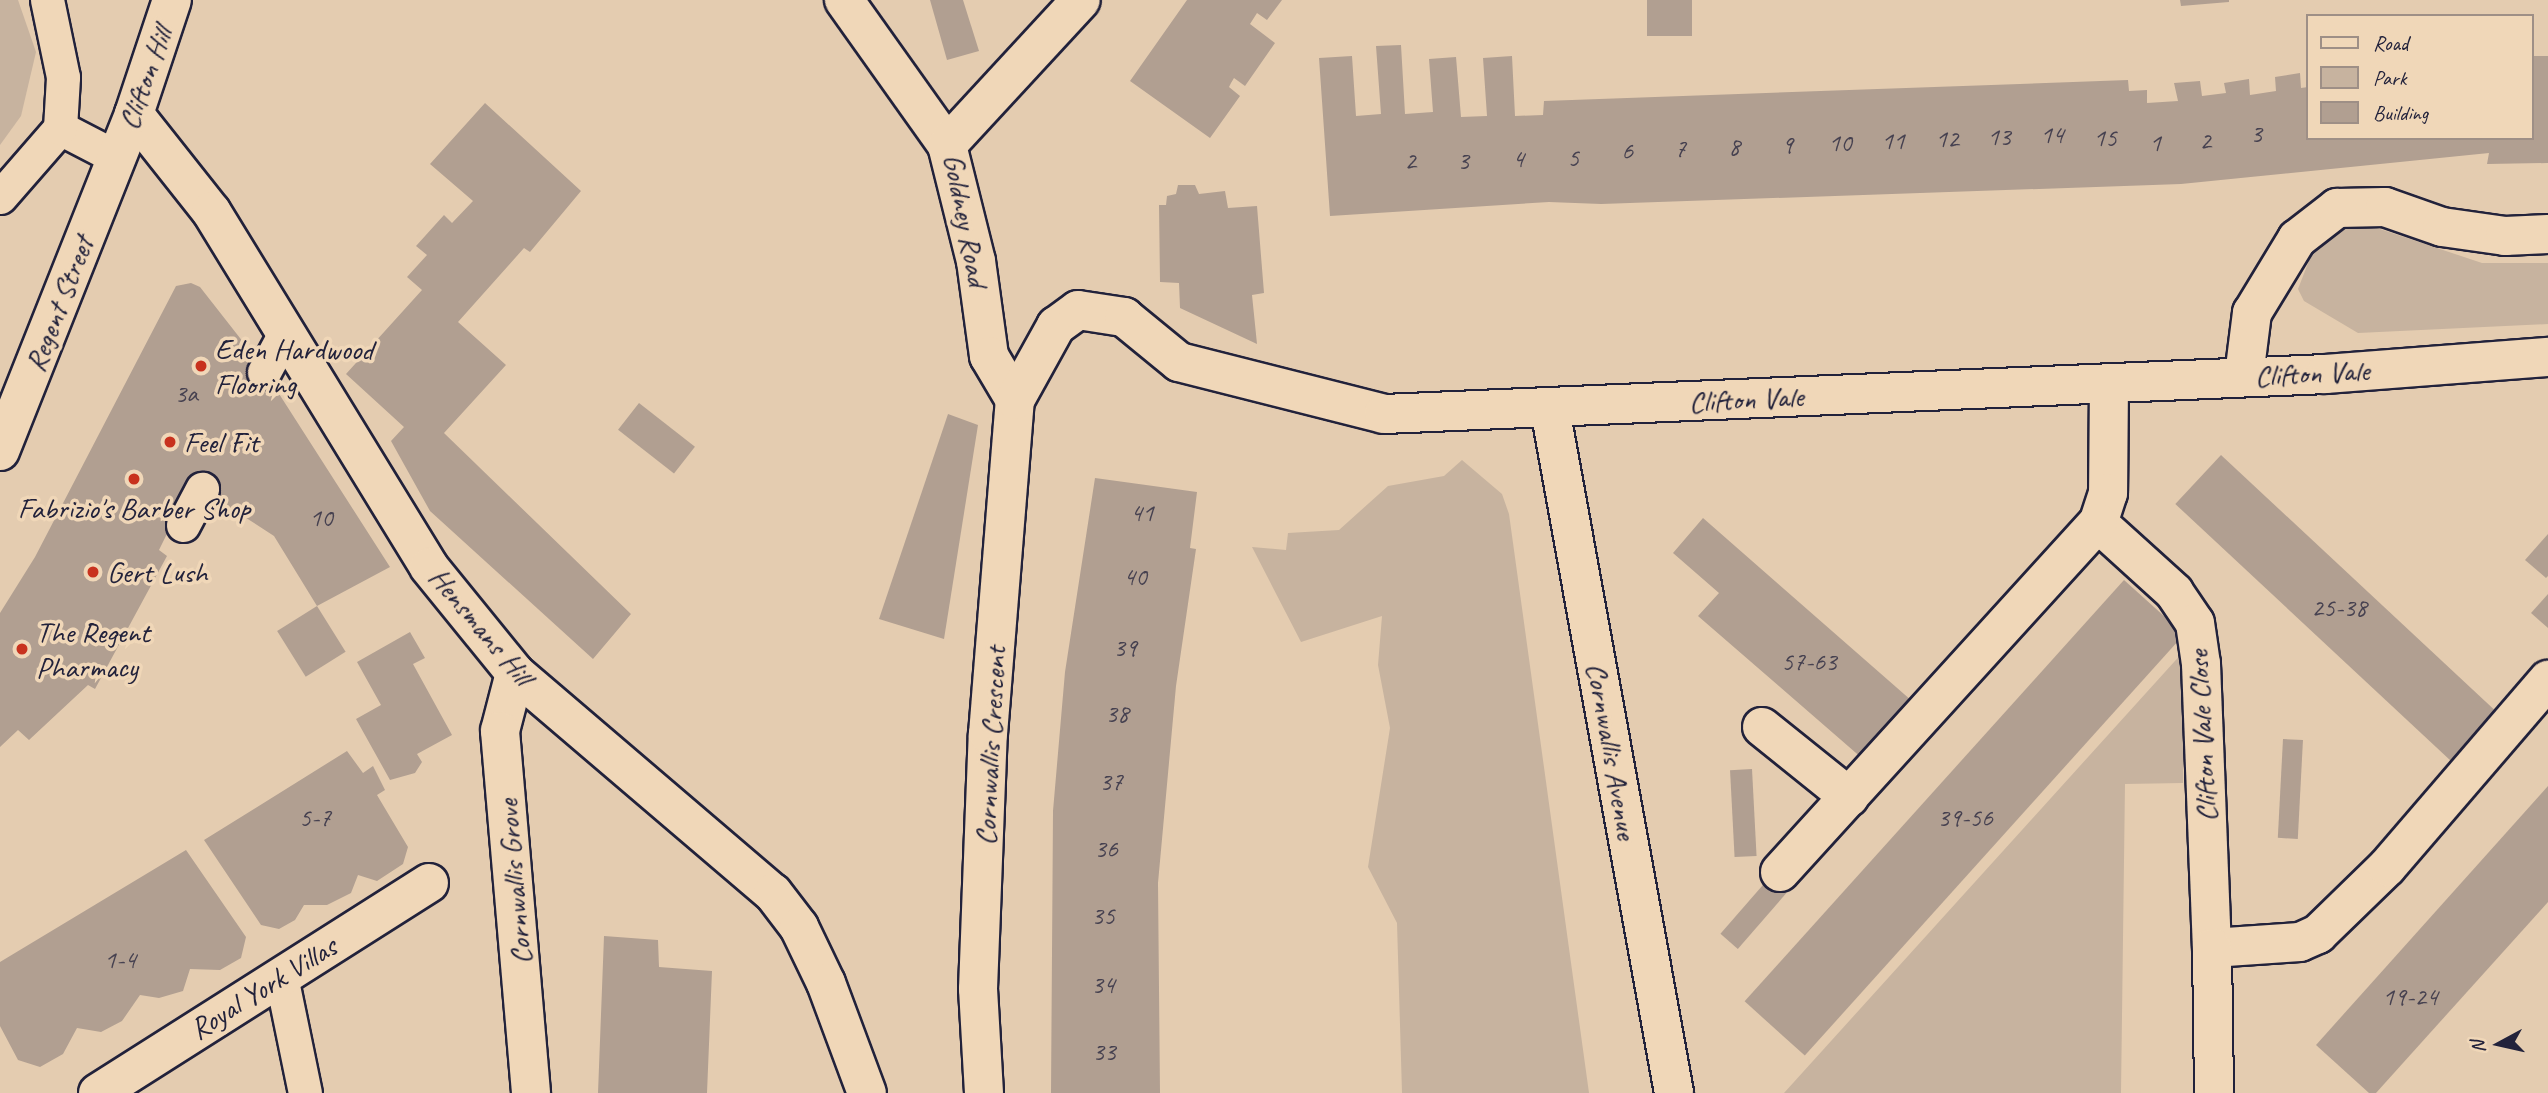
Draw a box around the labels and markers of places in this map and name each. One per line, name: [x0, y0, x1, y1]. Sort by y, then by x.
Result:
place label: Eden Hardwood Flooring: [215, 331, 374, 402]
marker: Eden Hardwood Flooring: [193, 358, 209, 374]
place label: Feel Fit: [184, 424, 258, 460]
marker: Feel Fit: [162, 434, 178, 450]
marker: Fabrizio's Barber Shop: [126, 471, 142, 487]
place label: Fabrizio's Barber Shop: [17, 490, 251, 526]
place label: Gert Lush: [107, 554, 206, 590]
marker: Gert Lush: [85, 564, 101, 580]
place label: The Regent Pharmacy: [36, 614, 151, 684]
marker: The Regent Pharmacy: [14, 641, 30, 657]

